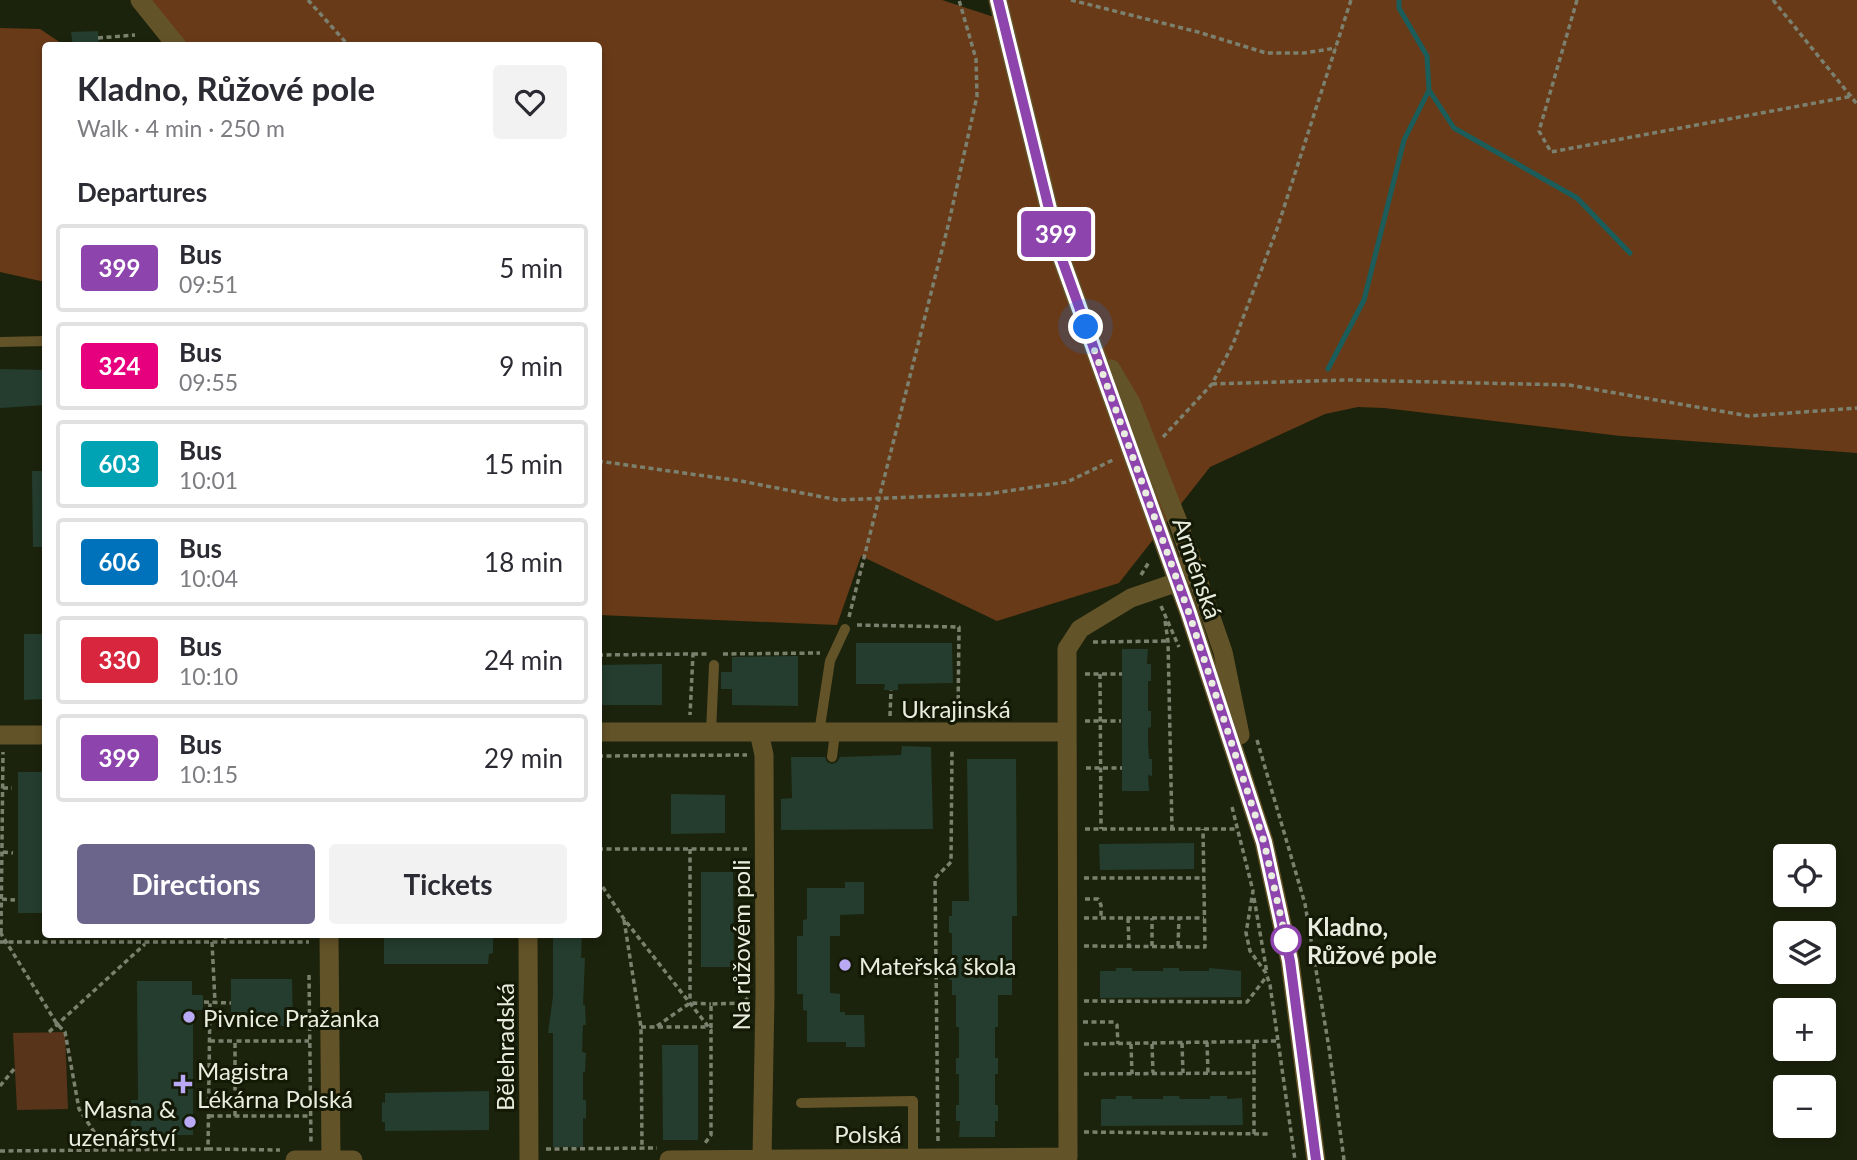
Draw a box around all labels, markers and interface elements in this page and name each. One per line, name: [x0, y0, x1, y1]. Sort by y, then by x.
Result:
button: heart: [493, 65, 567, 139]
text: Kladno, Růžové pole: [77, 68, 375, 108]
text: Walk · 4 min · 250 m: [77, 114, 285, 142]
text: Departures: [77, 176, 207, 208]
line badge: 399: [1016, 211, 1096, 257]
text: 399: [1035, 219, 1077, 248]
text: Bus: [179, 238, 222, 270]
text: 5 min: [499, 252, 563, 284]
text: 399: [99, 253, 140, 282]
text: 09:51: [179, 270, 238, 298]
your location: [1068, 309, 1103, 344]
text: Bus: [179, 336, 222, 368]
text: 9 min: [499, 350, 563, 382]
text: 324: [99, 351, 140, 380]
text: 09:55: [179, 368, 238, 396]
text: Bus: [179, 434, 222, 466]
text: 15 min: [484, 448, 563, 480]
text: 603: [99, 449, 140, 478]
text: 10:01: [179, 466, 238, 494]
street label: Arménská: [1167, 514, 1229, 622]
text: Bus: [179, 532, 222, 564]
text: 18 min: [484, 546, 563, 578]
text: 606: [99, 547, 140, 576]
text: 10:04: [179, 564, 238, 592]
text: Bus: [179, 630, 222, 662]
text: 24 min: [484, 644, 563, 676]
text: 330: [99, 645, 140, 674]
text: 10:10: [179, 662, 238, 690]
street label: Ukrajinská: [901, 694, 1011, 723]
text: Bus: [179, 728, 222, 760]
text: 29 min: [484, 742, 563, 774]
text: 399: [99, 743, 140, 772]
text: 10:15: [179, 760, 238, 788]
button: Directions: [77, 844, 315, 924]
button: Tickets: [329, 844, 567, 924]
map controls: [1773, 844, 1836, 1138]
button: locate: [1773, 844, 1836, 907]
street label: Na růžovém poli: [726, 859, 755, 1031]
place label: Kladno, Růžové pole: [1307, 912, 1437, 969]
button: layers: [1773, 921, 1836, 984]
marker: Kladno, Růžové pole: [1271, 925, 1301, 955]
place label: Mateřská škola: [859, 951, 1016, 980]
marker: Mateřská škola: [837, 957, 853, 973]
street label: Bělehradská: [490, 983, 519, 1111]
button: +: [1773, 998, 1836, 1061]
place label: Pivnice Pražanka: [203, 1003, 380, 1032]
marker: Pivnice Pražanka: [181, 1009, 197, 1025]
place label: Magistra Lékárna Polská: [197, 1056, 353, 1113]
button: −: [1773, 1075, 1836, 1138]
marker: Magistra Lékárna Polská: [175, 1076, 191, 1092]
place label: Masna & uzenářství: [68, 1094, 177, 1151]
marker: Masna & uzenářství: [182, 1114, 198, 1130]
street label: Polská: [834, 1119, 902, 1148]

